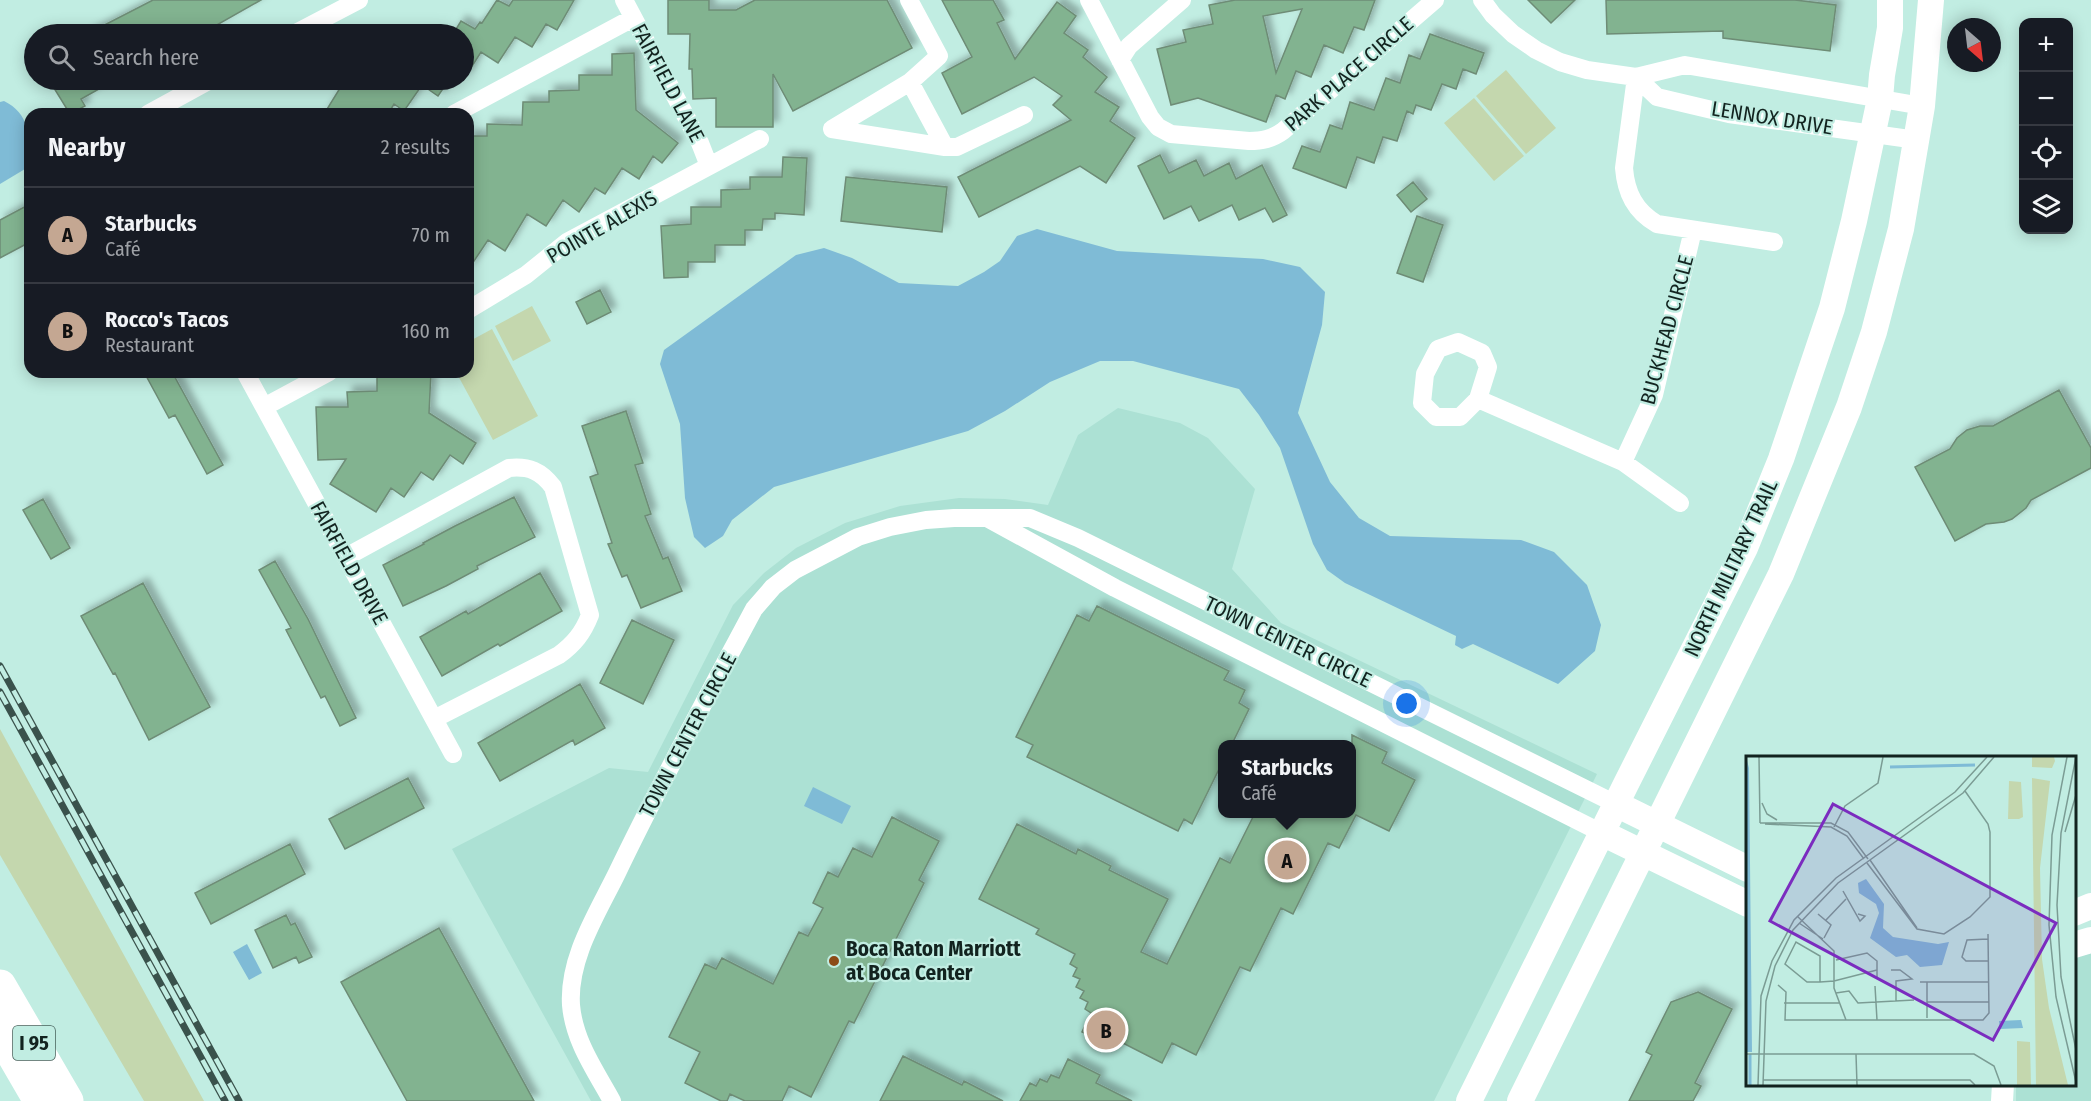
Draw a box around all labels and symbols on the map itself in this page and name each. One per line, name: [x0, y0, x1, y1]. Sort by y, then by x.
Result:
street label: PARK PLACE CIRCLE: [1279, 11, 1419, 137]
north arrow: [1947, 18, 2001, 72]
street label: FAIRFIELD LANE: [626, 19, 710, 147]
street label: LENNOX DRIVE: [1710, 96, 1835, 140]
street label: POINTE ALEXIS: [542, 185, 662, 269]
street label: BUCKHEAD CIRCLE: [1635, 252, 1699, 408]
street label: NORTH MILITARY TRAIL: [1679, 475, 1784, 661]
street label: FAIRFIELD DRIVE: [304, 497, 394, 629]
street label: TOWN CENTER CIRCLE: [1200, 590, 1376, 694]
street label: TOWN CENTER CIRCLE: [634, 648, 742, 821]
your location: [1392, 689, 1421, 718]
inset map: [1746, 756, 2076, 1086]
pin: A: [1268, 838, 1306, 882]
place label: Boca Raton Marriott at Boca Center: [846, 936, 1021, 986]
marker: Boca Raton Marriott at Boca Center: [827, 954, 841, 968]
pin: B: [1086, 1008, 1126, 1052]
road number: I 95: [13, 1026, 55, 1060]

